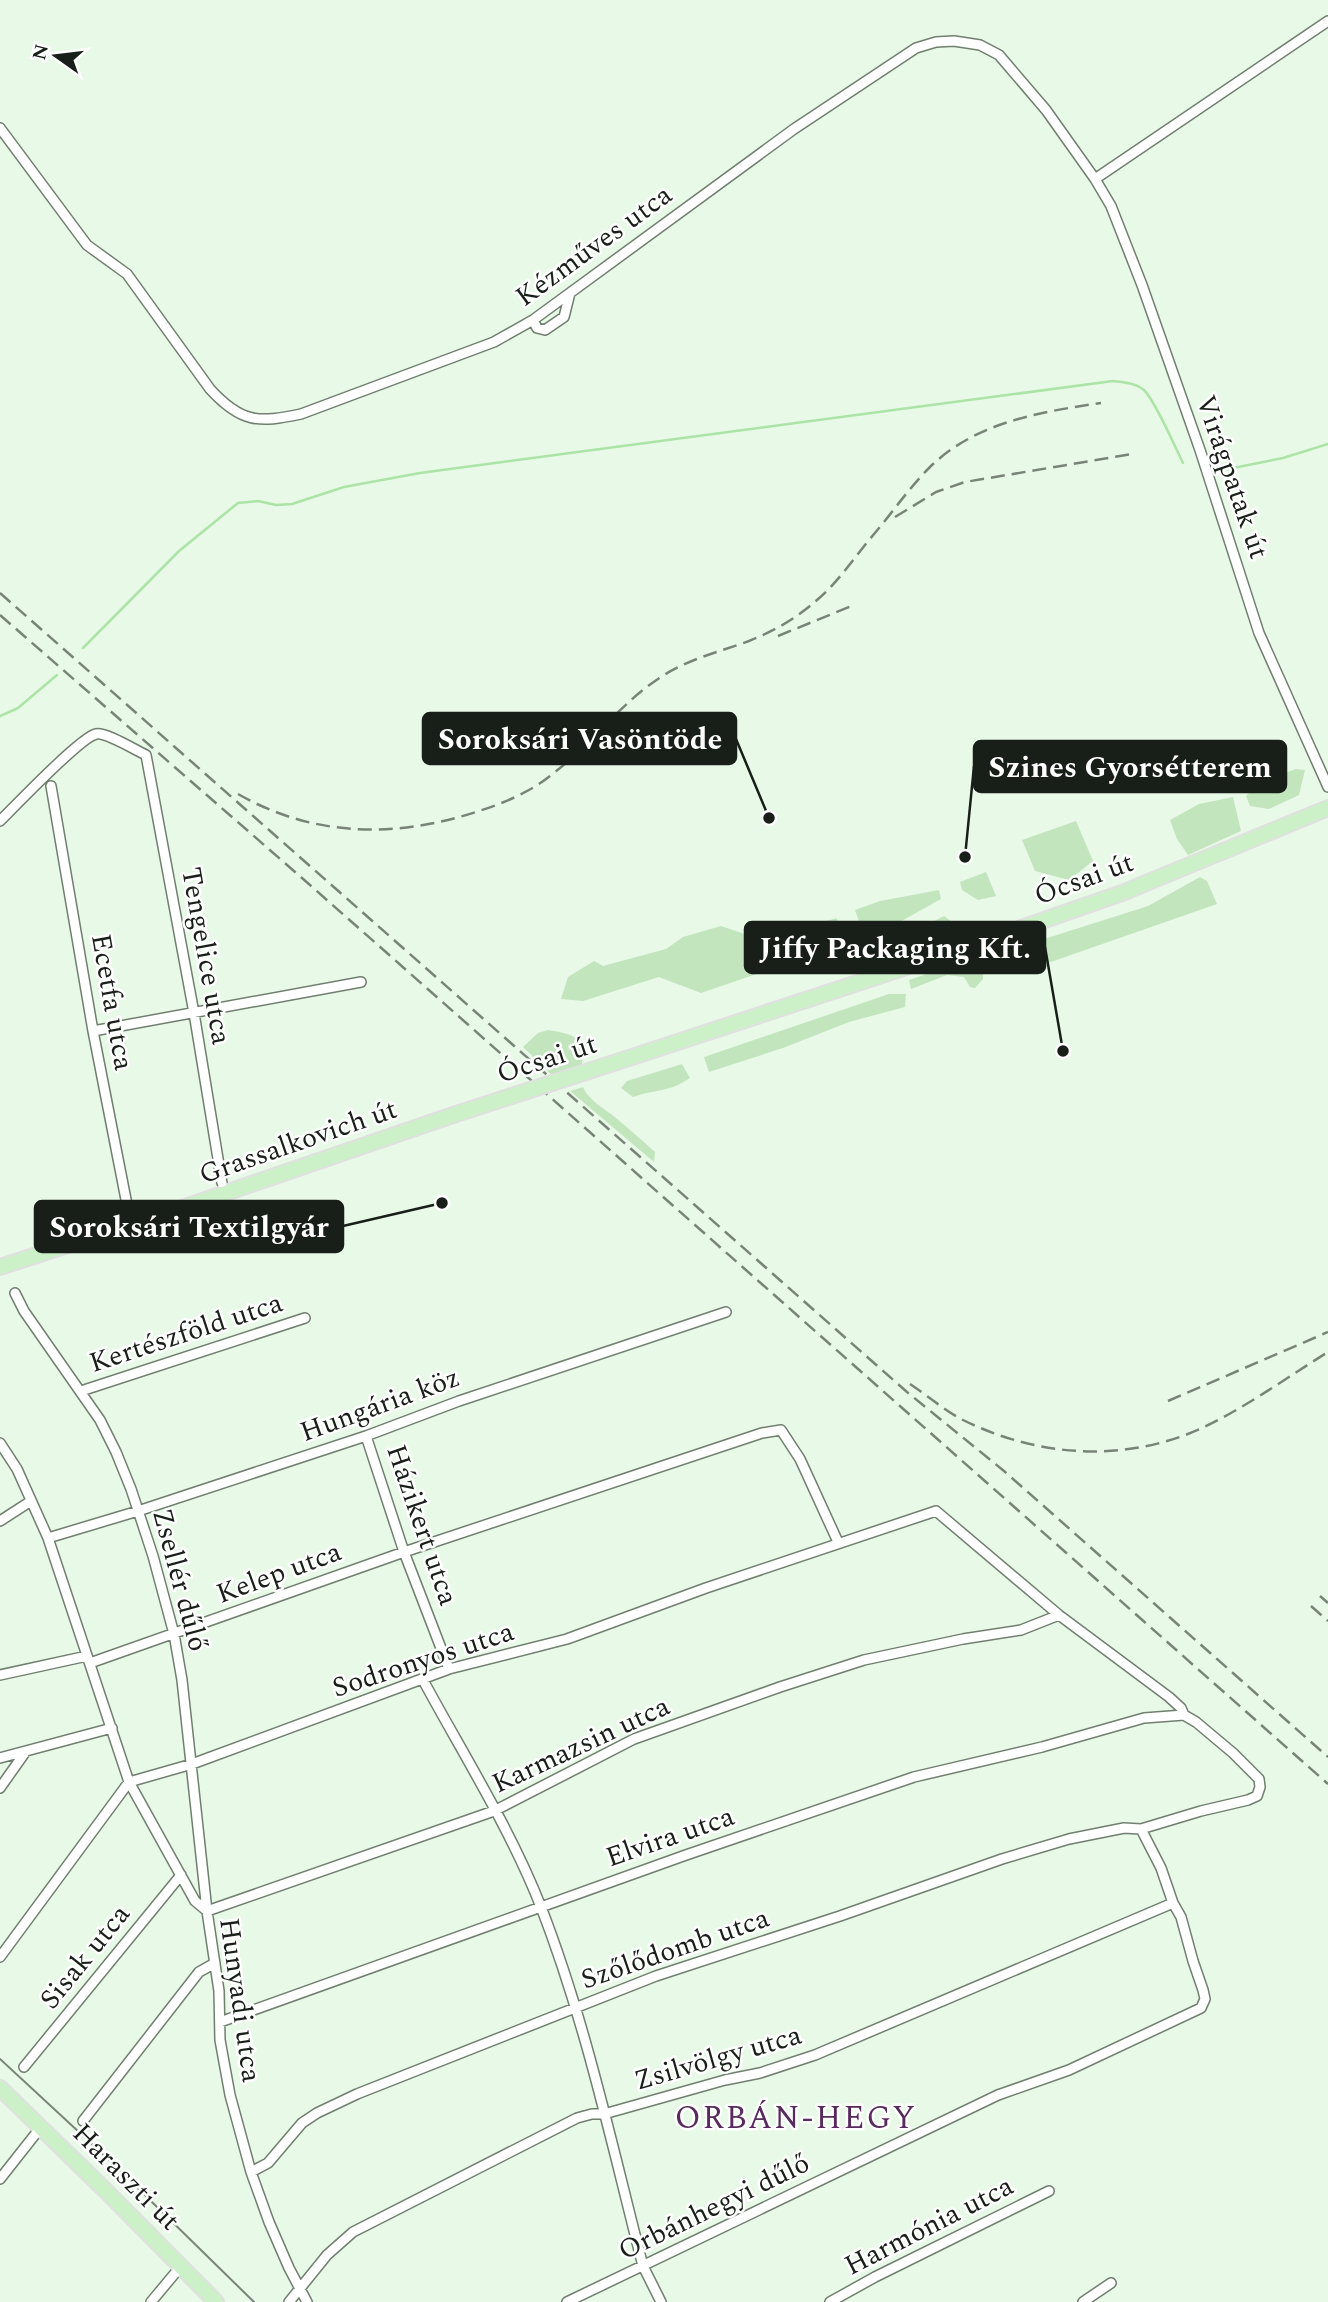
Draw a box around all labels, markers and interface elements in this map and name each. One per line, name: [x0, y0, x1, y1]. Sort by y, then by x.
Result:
north arrow: [21, 21, 91, 91]
text: N: [25, 41, 57, 63]
street label: Kézműves utca: [506, 174, 682, 318]
street label: Virágpatak út: [1184, 389, 1280, 565]
callout: Soroksári Vasöntöde: [423, 713, 736, 764]
text: Soroksári Vasöntöde: [438, 717, 722, 763]
callout: Szines Gyorsétterem: [974, 741, 1286, 792]
text: Szines Gyorsétterem: [988, 745, 1272, 791]
street label: Ócsai út: [1028, 841, 1140, 917]
street label: Tengelice utca: [169, 864, 243, 1048]
callout: Jiffy Packaging Kft.: [745, 922, 1045, 973]
text: Jiffy Packaging Kft.: [759, 926, 1031, 972]
street label: Ecetfa utca: [79, 930, 145, 1074]
street label: Ócsai út: [491, 1023, 603, 1095]
street label: Grassalkovich út: [193, 1088, 403, 1196]
callout: Soroksári Textilgyár: [35, 1201, 343, 1252]
text: Soroksári Textilgyár: [49, 1205, 329, 1251]
street label: Kertészföld utca: [84, 1281, 289, 1385]
street label: Hungária köz: [294, 1356, 466, 1454]
street label: Házikert utca: [374, 1439, 470, 1612]
street label: Zsellér dűlő: [140, 1504, 220, 1656]
street label: Kelep utca: [210, 1530, 348, 1616]
street label: Sodronyos utca: [326, 1610, 520, 1710]
street label: Karmazsin utca: [485, 1685, 677, 1805]
street label: Elvira utca: [600, 1795, 740, 1879]
street label: Sisak utca: [29, 1895, 141, 2019]
street label: Szőlődomb utca: [575, 1897, 775, 2001]
street label: Hunyadi utca: [207, 1915, 273, 2085]
street label: Zsilvölgy utca: [629, 2014, 807, 2102]
district label: ORBÁN-HEGY: [675, 2094, 917, 2143]
street label: Haraszti út: [62, 2113, 190, 2241]
street label: Orbánhegyi dűlő: [611, 2142, 817, 2272]
street label: Harmónia utca: [837, 2165, 1021, 2287]

